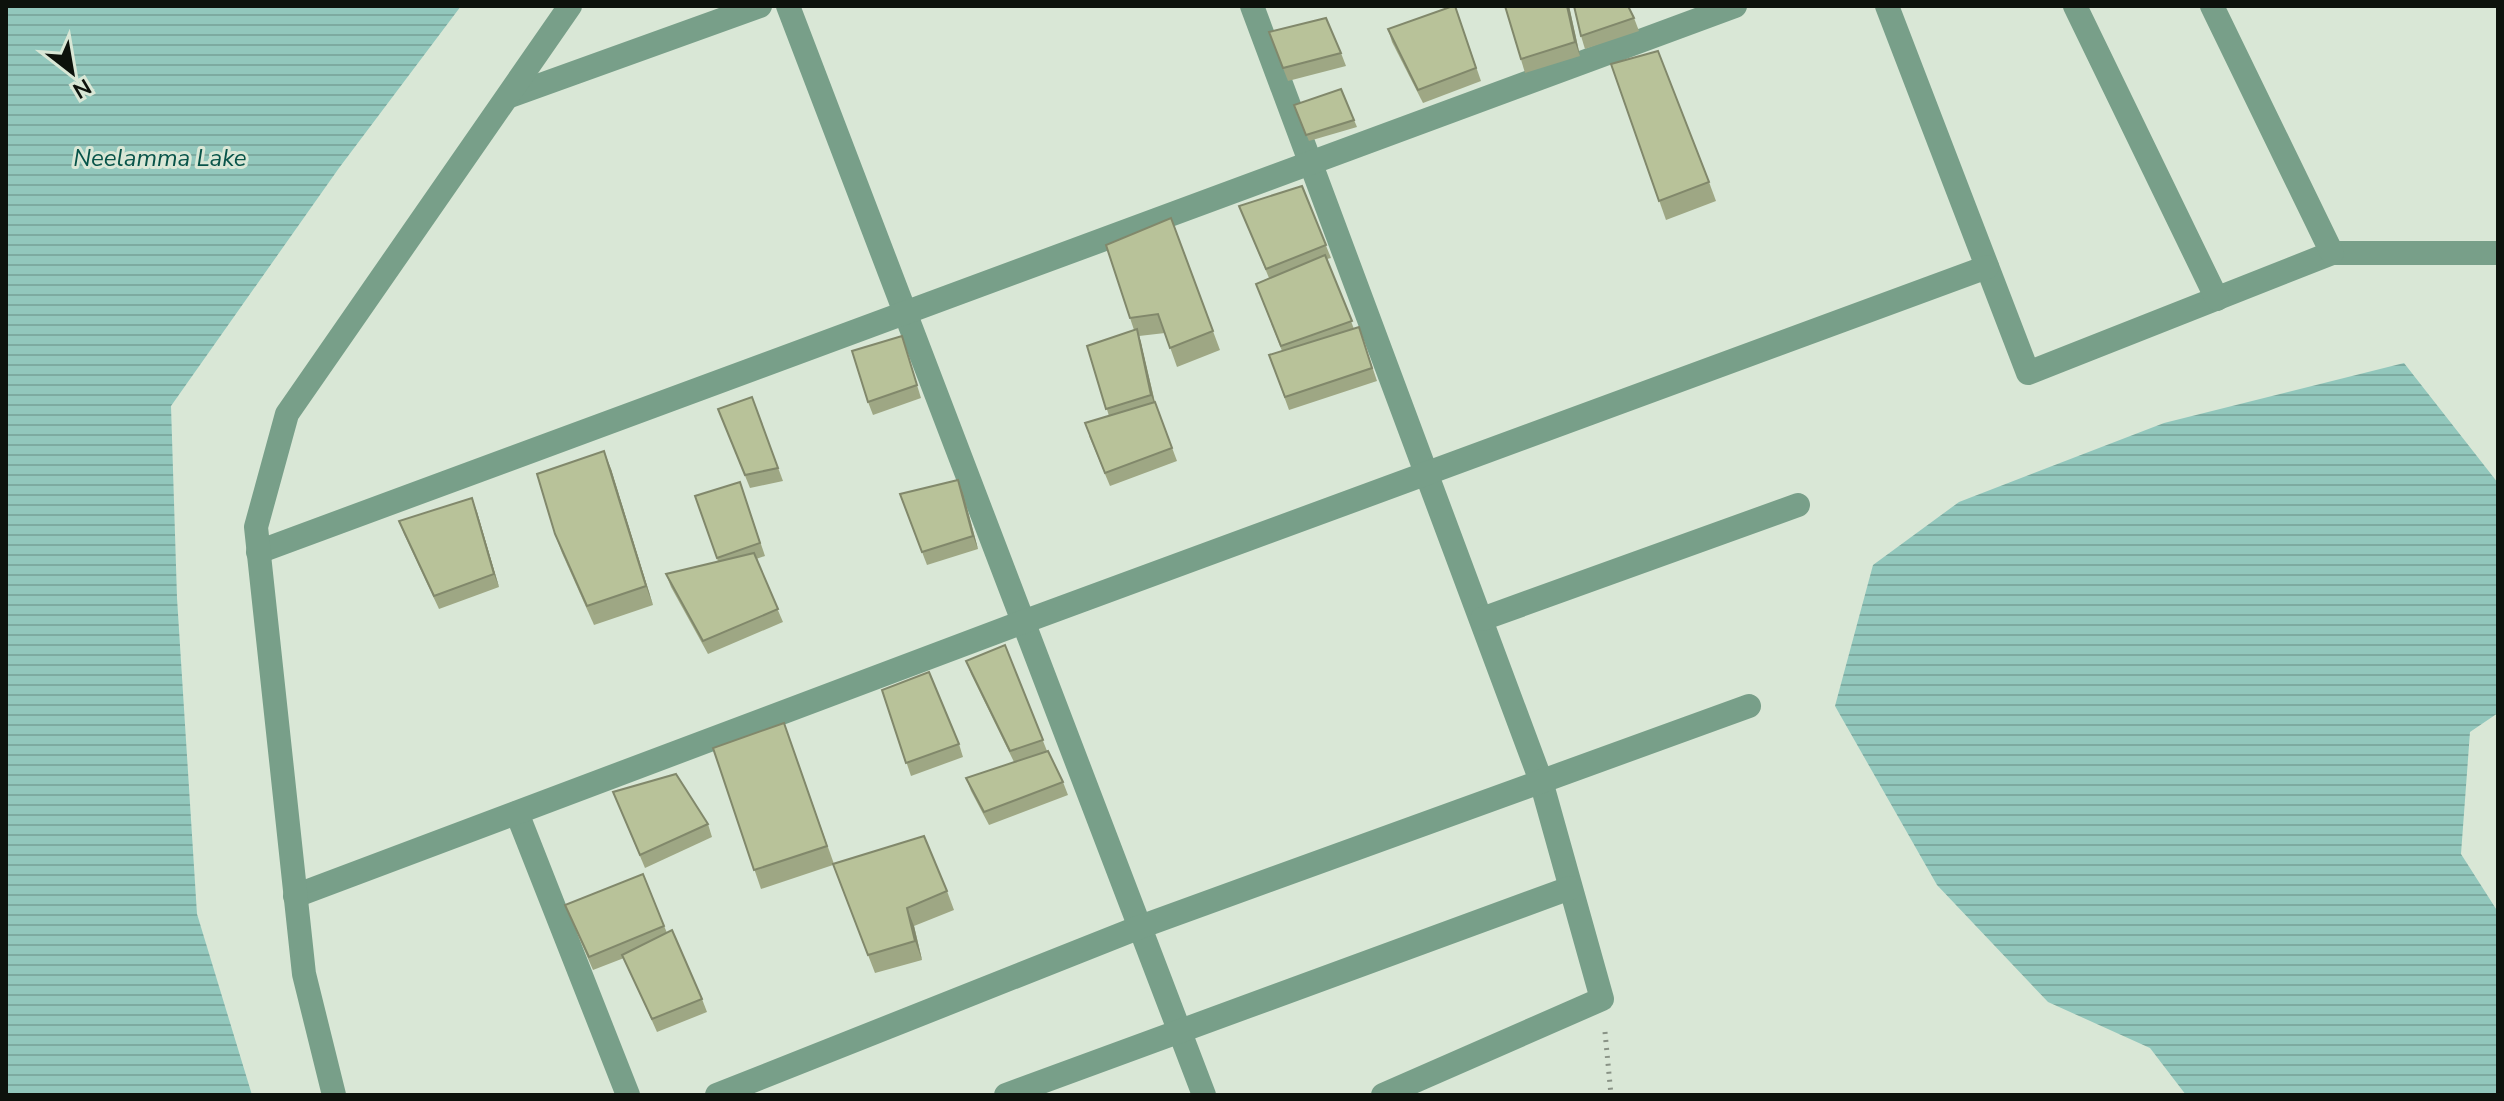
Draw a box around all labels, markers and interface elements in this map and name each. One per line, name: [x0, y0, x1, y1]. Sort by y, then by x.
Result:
north arrow: [32, 32, 112, 112]
text: N: [67, 71, 97, 105]
water label: Neelamma Lake: [73, 142, 247, 174]

